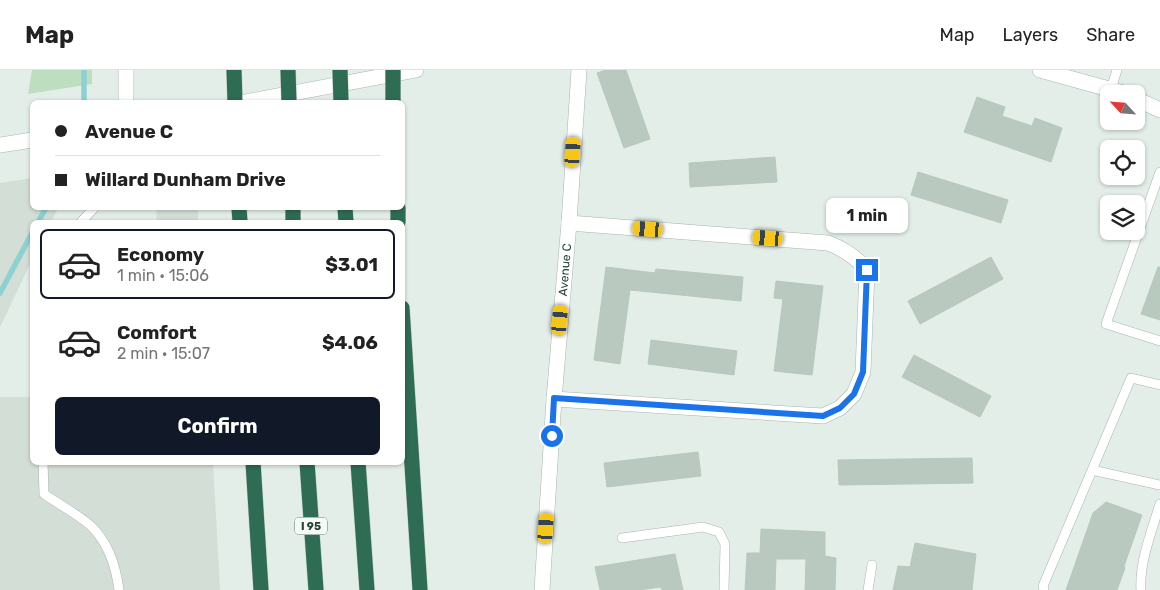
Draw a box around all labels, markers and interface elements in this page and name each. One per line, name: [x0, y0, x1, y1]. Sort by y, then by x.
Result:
text: Map: [25, 21, 74, 49]
text: Map: [940, 24, 975, 46]
text: Layers: [1003, 24, 1058, 46]
text: Share: [1086, 24, 1135, 46]
north arrow: [1100, 85, 1145, 130]
map controls: [1100, 85, 1145, 240]
text: Avenue C: [85, 120, 173, 143]
car: [564, 137, 581, 167]
button: locate: [1100, 140, 1145, 185]
text: Willard Dunham Drive: [85, 168, 286, 191]
button: layers: [1100, 195, 1145, 240]
callout: 1 min: [826, 198, 908, 232]
text: 1 min: [847, 206, 887, 225]
car: [632, 220, 663, 238]
car: [752, 229, 783, 247]
icon: car: [57, 242, 102, 287]
text: Economy: [117, 243, 204, 266]
street label: Avenue C: [556, 243, 574, 297]
text: $3.01: [325, 253, 378, 276]
route end: [856, 259, 878, 281]
text: 1 min · 15:06: [117, 266, 209, 285]
car: [551, 304, 568, 336]
icon: car: [57, 320, 102, 365]
text: Comfort: [117, 321, 197, 344]
text: $4.06: [322, 331, 378, 354]
text: 2 min · 15:07: [117, 344, 210, 363]
button: Confirm: [55, 397, 380, 455]
route start: [541, 425, 563, 447]
car: [537, 513, 554, 543]
road number: I 95: [295, 518, 327, 534]

